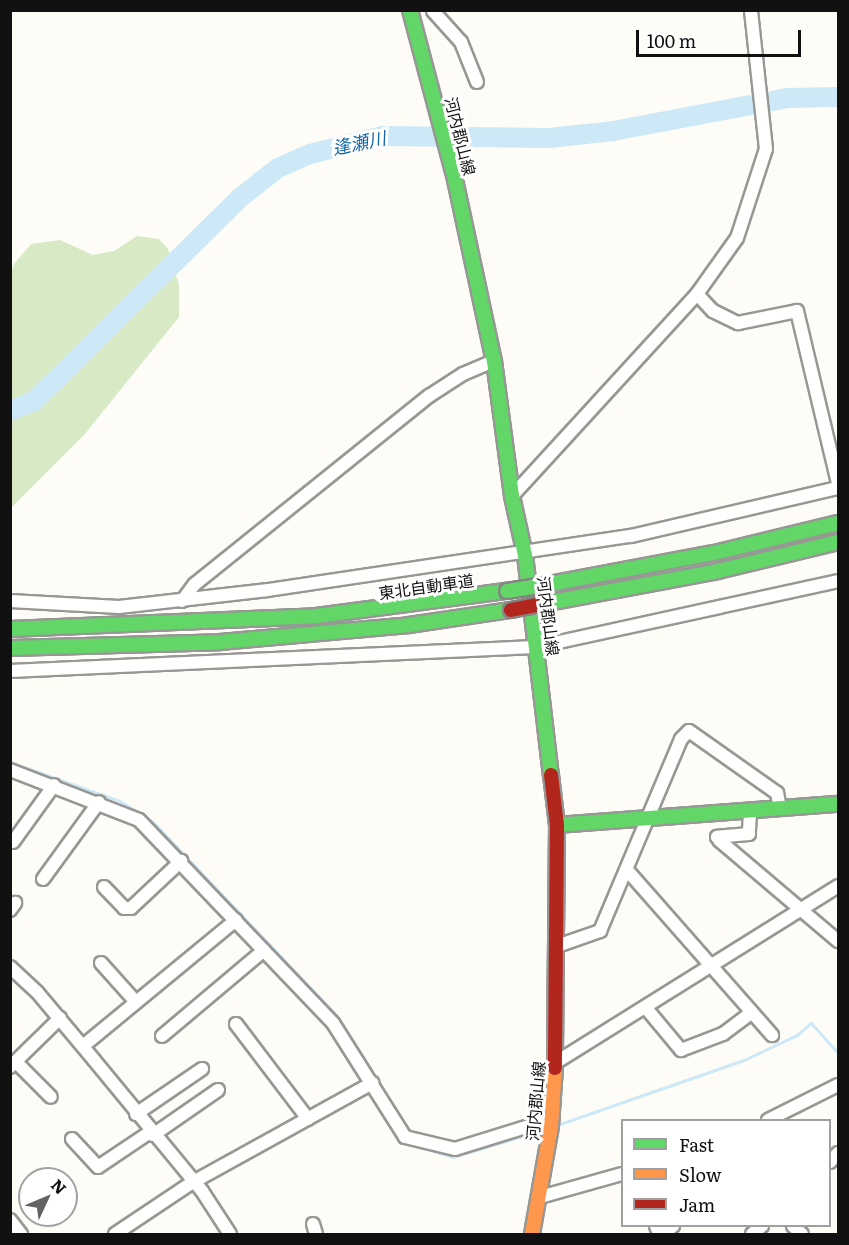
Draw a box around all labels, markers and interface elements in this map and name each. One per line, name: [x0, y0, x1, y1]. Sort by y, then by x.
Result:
scale bar: [639, 18, 804, 56]
text: 100 m: [647, 27, 696, 54]
street label: 河内郡山線: [442, 95, 480, 177]
water label: 逢瀬川: [330, 127, 388, 159]
street label: 東北自動車道: [377, 570, 475, 602]
street label: 河内郡山線: [535, 575, 563, 657]
street label: 河内郡山線: [522, 1060, 548, 1142]
legend: [621, 1119, 831, 1227]
text: Fast: [679, 1131, 714, 1158]
text: Slow: [679, 1161, 721, 1188]
north arrow: [18, 1167, 78, 1227]
text: N: [46, 1173, 73, 1199]
text: Jam: [679, 1191, 715, 1218]

